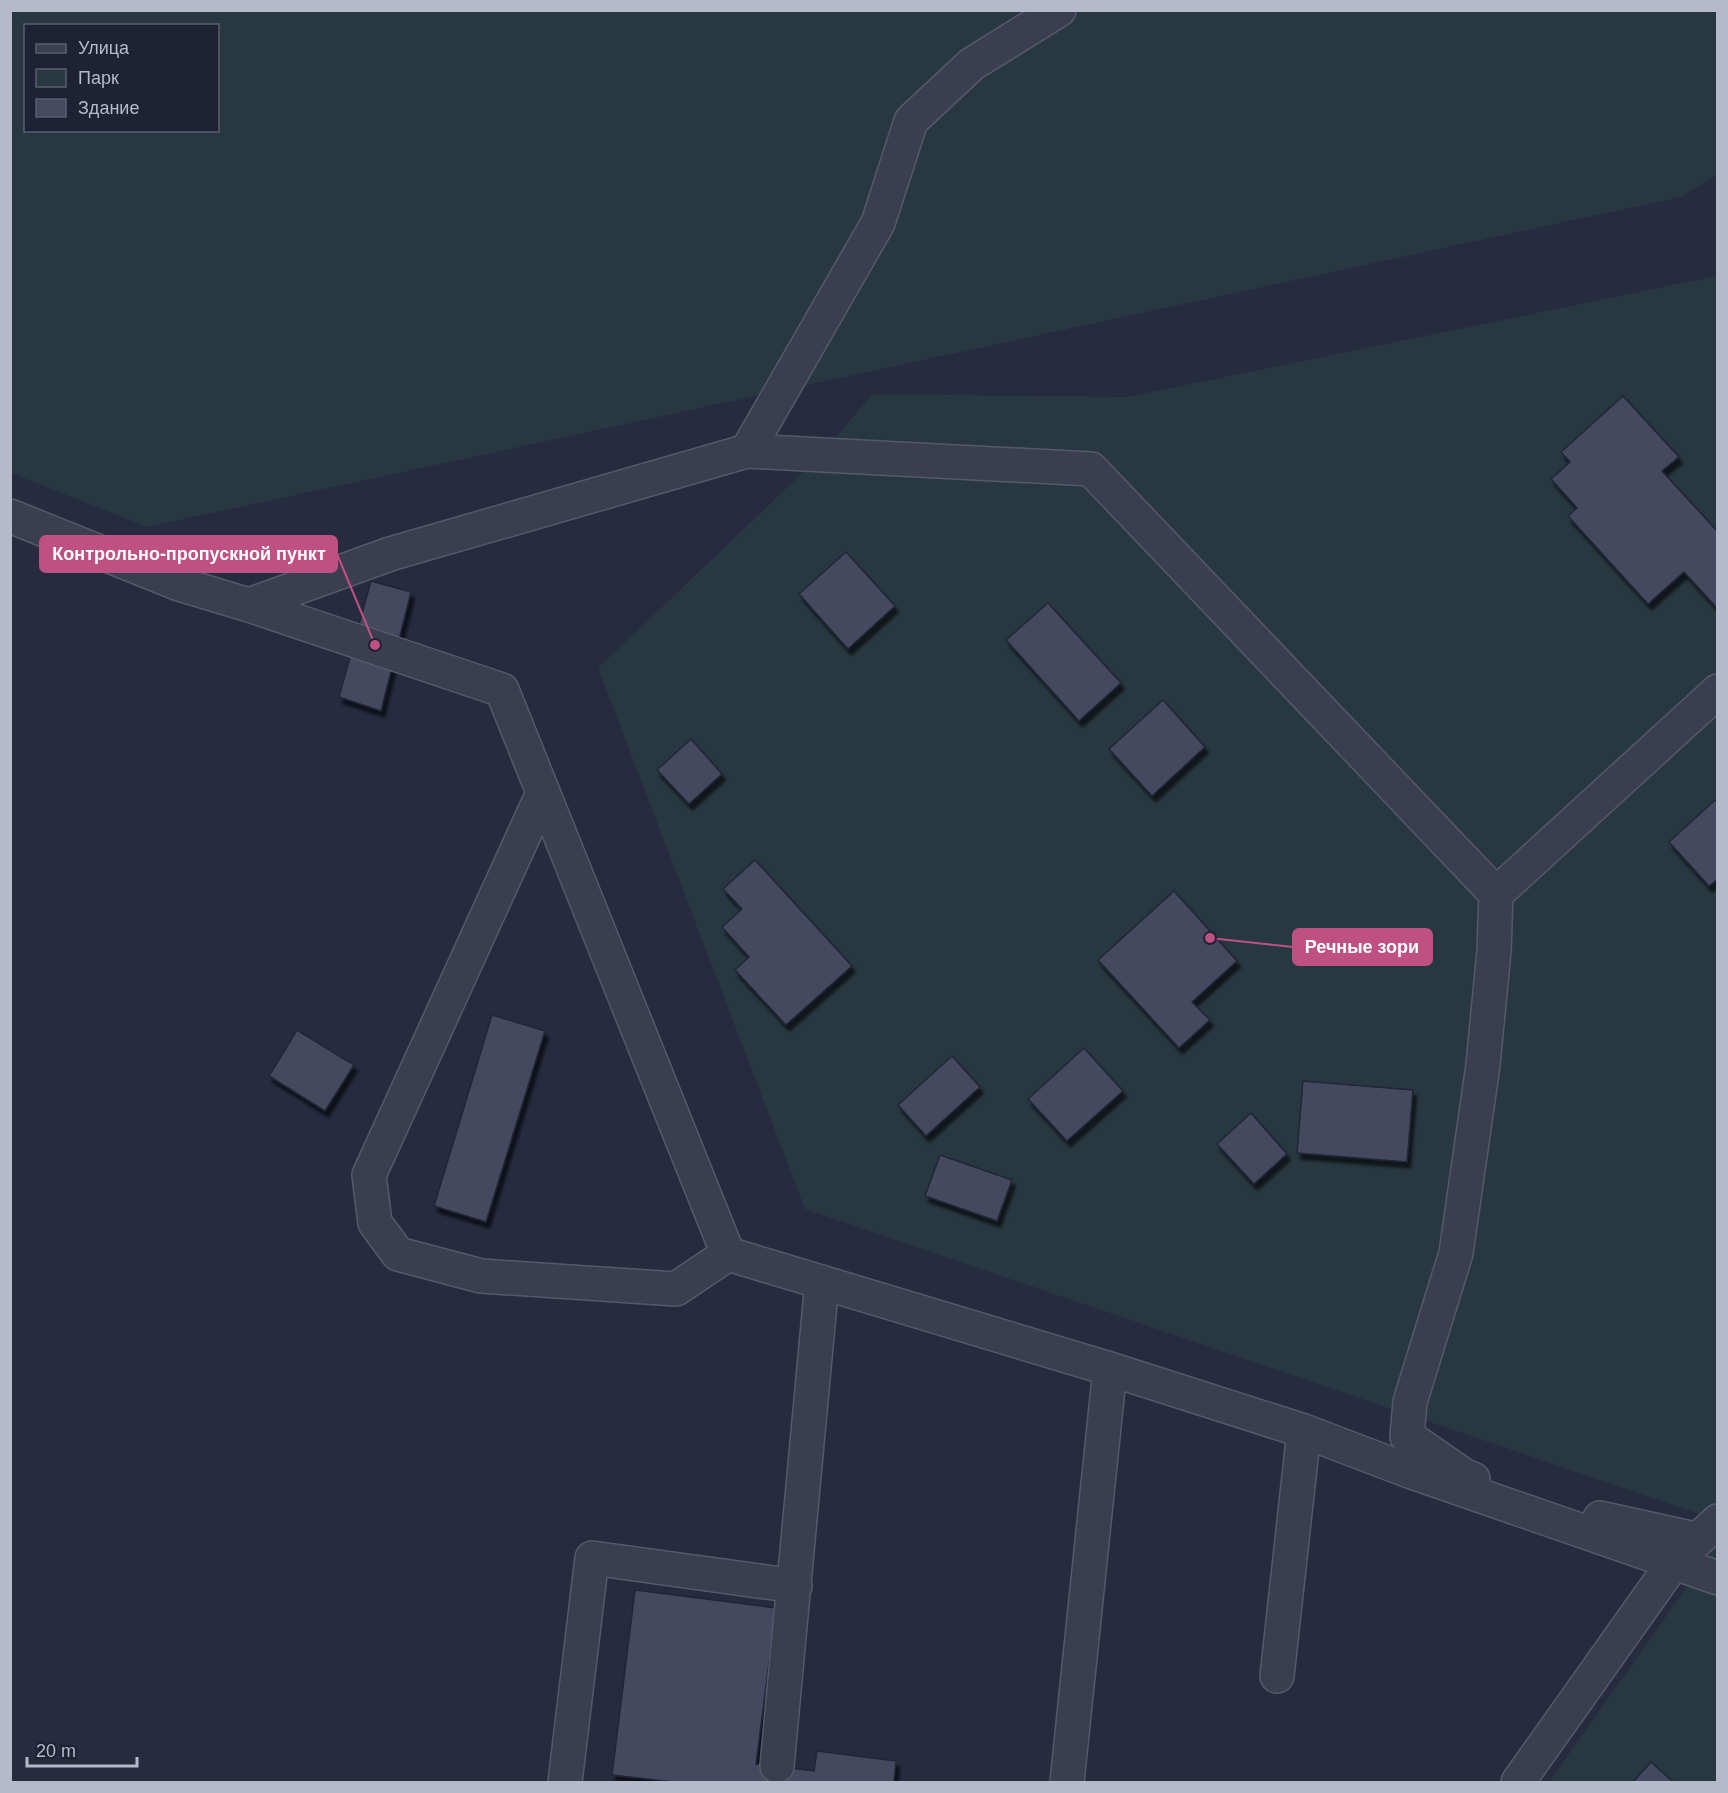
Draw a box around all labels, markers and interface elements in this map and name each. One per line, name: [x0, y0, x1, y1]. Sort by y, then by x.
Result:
legend: [24, 24, 219, 132]
text: Улица: [78, 38, 130, 58]
text: Парк: [78, 68, 119, 88]
text: Здание: [78, 98, 139, 118]
callout: Контрольно-пропускной пункт: [40, 536, 337, 572]
text: Контрольно-пропускной пункт: [52, 544, 326, 564]
callout: Речные зори: [1293, 929, 1432, 965]
text: Речные зори: [1305, 937, 1419, 957]
scale bar: [27, 1730, 136, 1768]
text: 20 m: [36, 1741, 76, 1761]

